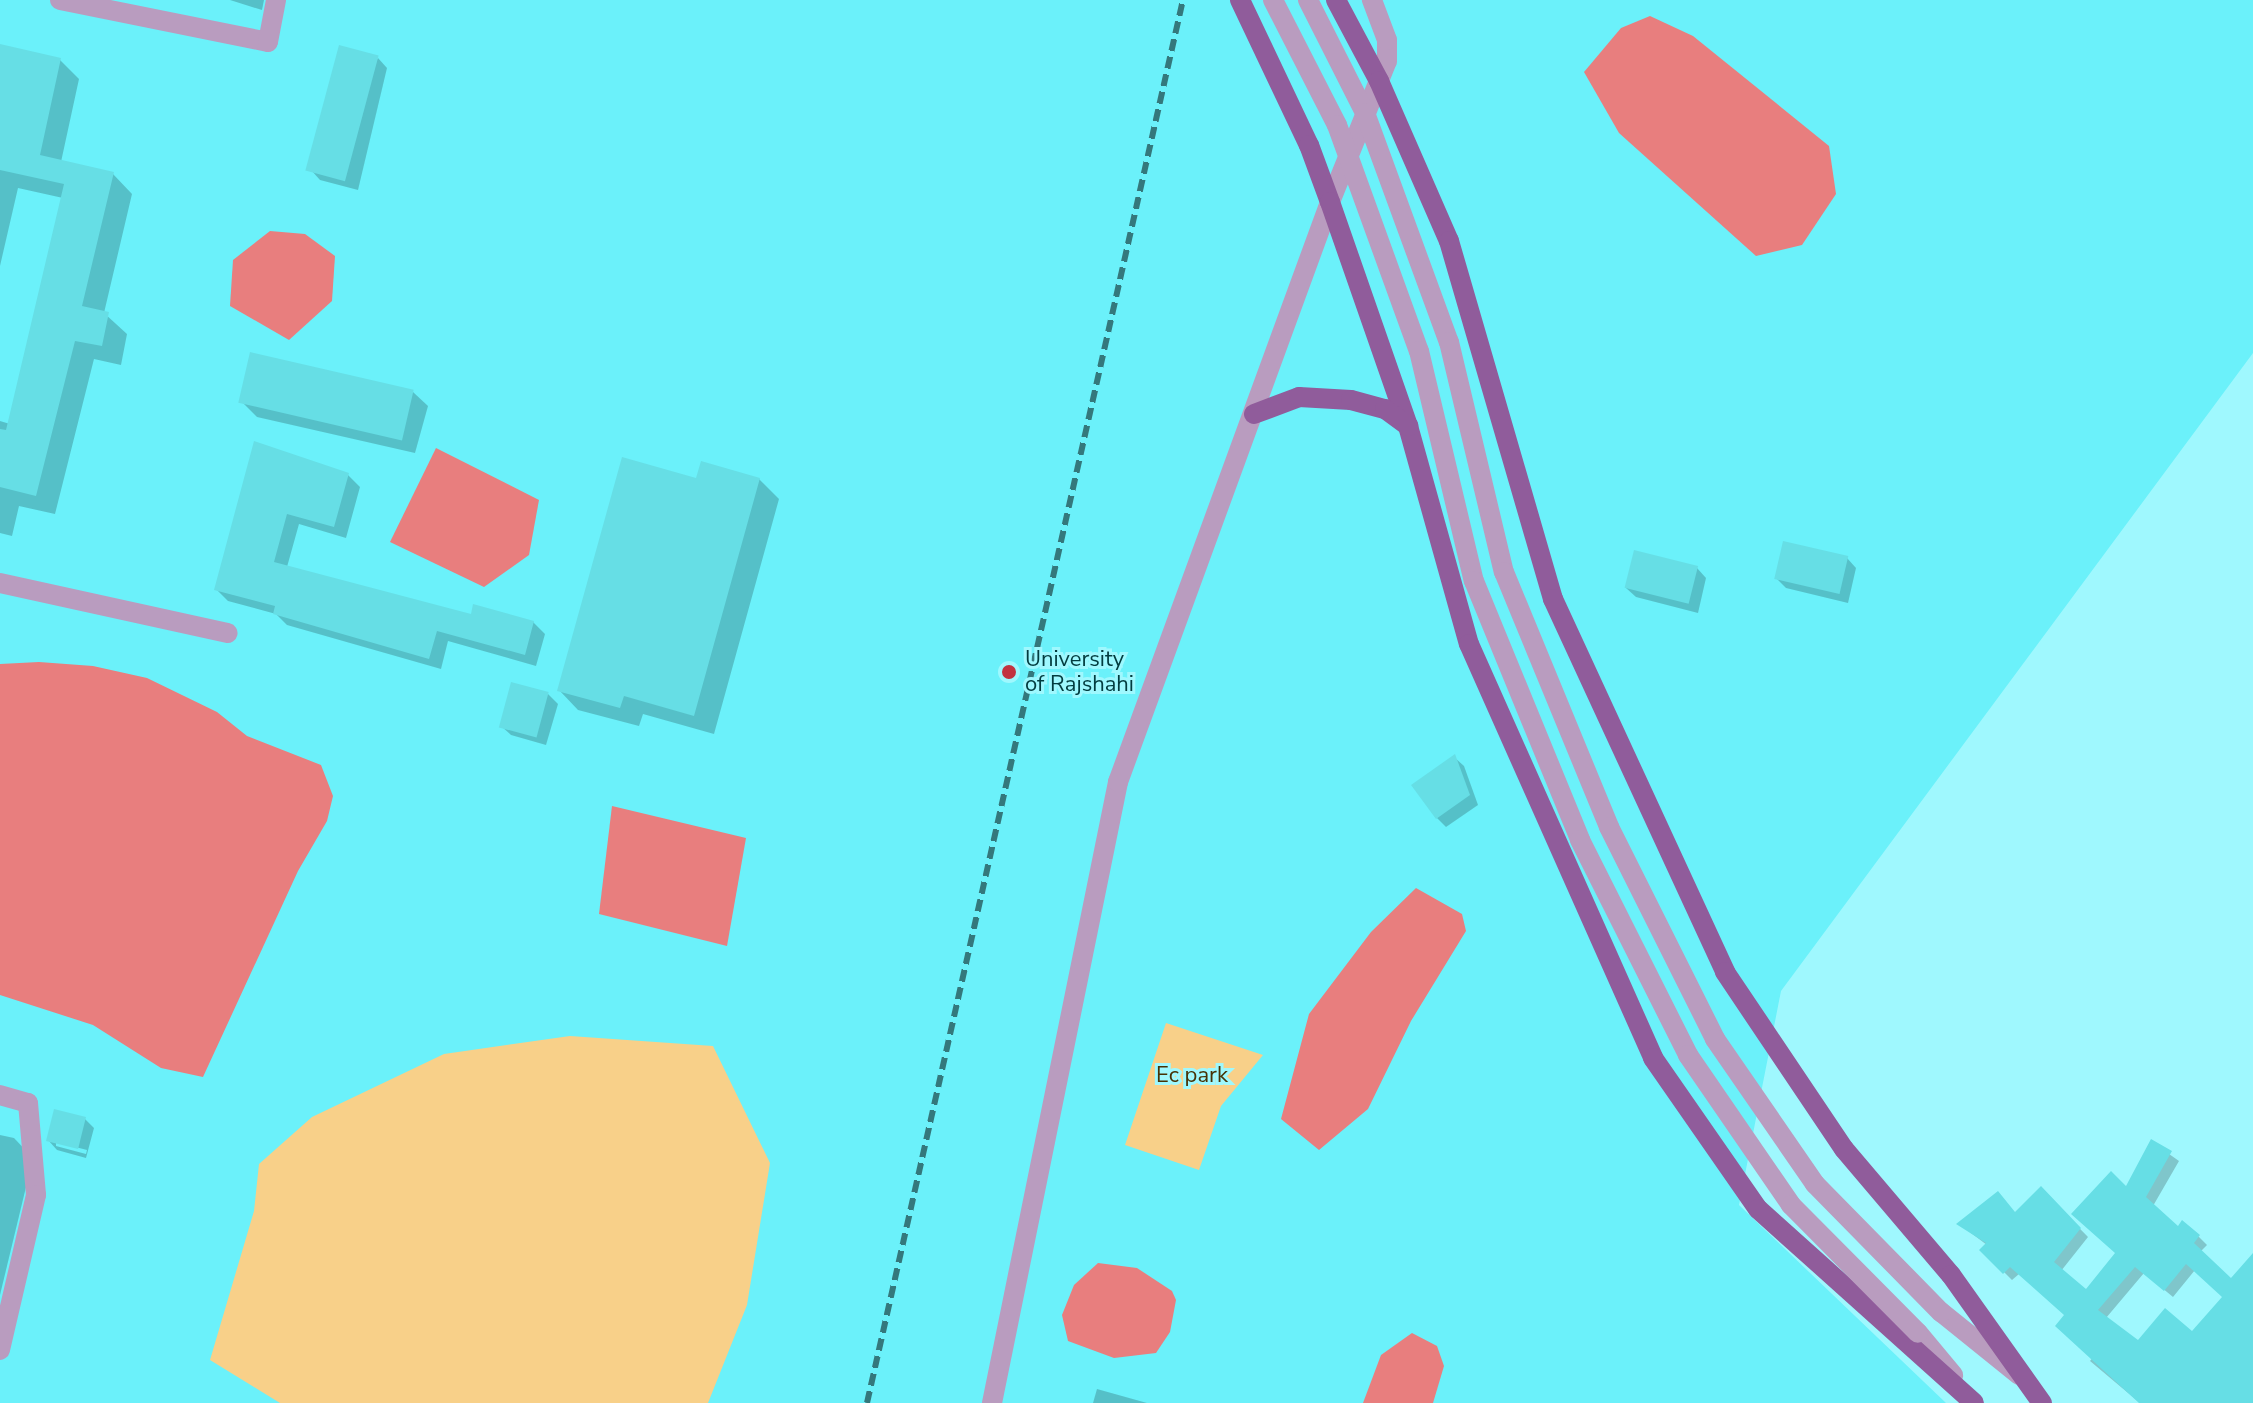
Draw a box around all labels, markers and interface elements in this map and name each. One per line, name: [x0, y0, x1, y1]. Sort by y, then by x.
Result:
place label: University of Rajshahi: [1025, 646, 1134, 698]
marker: University of Rajshahi: [1000, 663, 1018, 681]
park label: Ec park: [1156, 1063, 1228, 1089]

